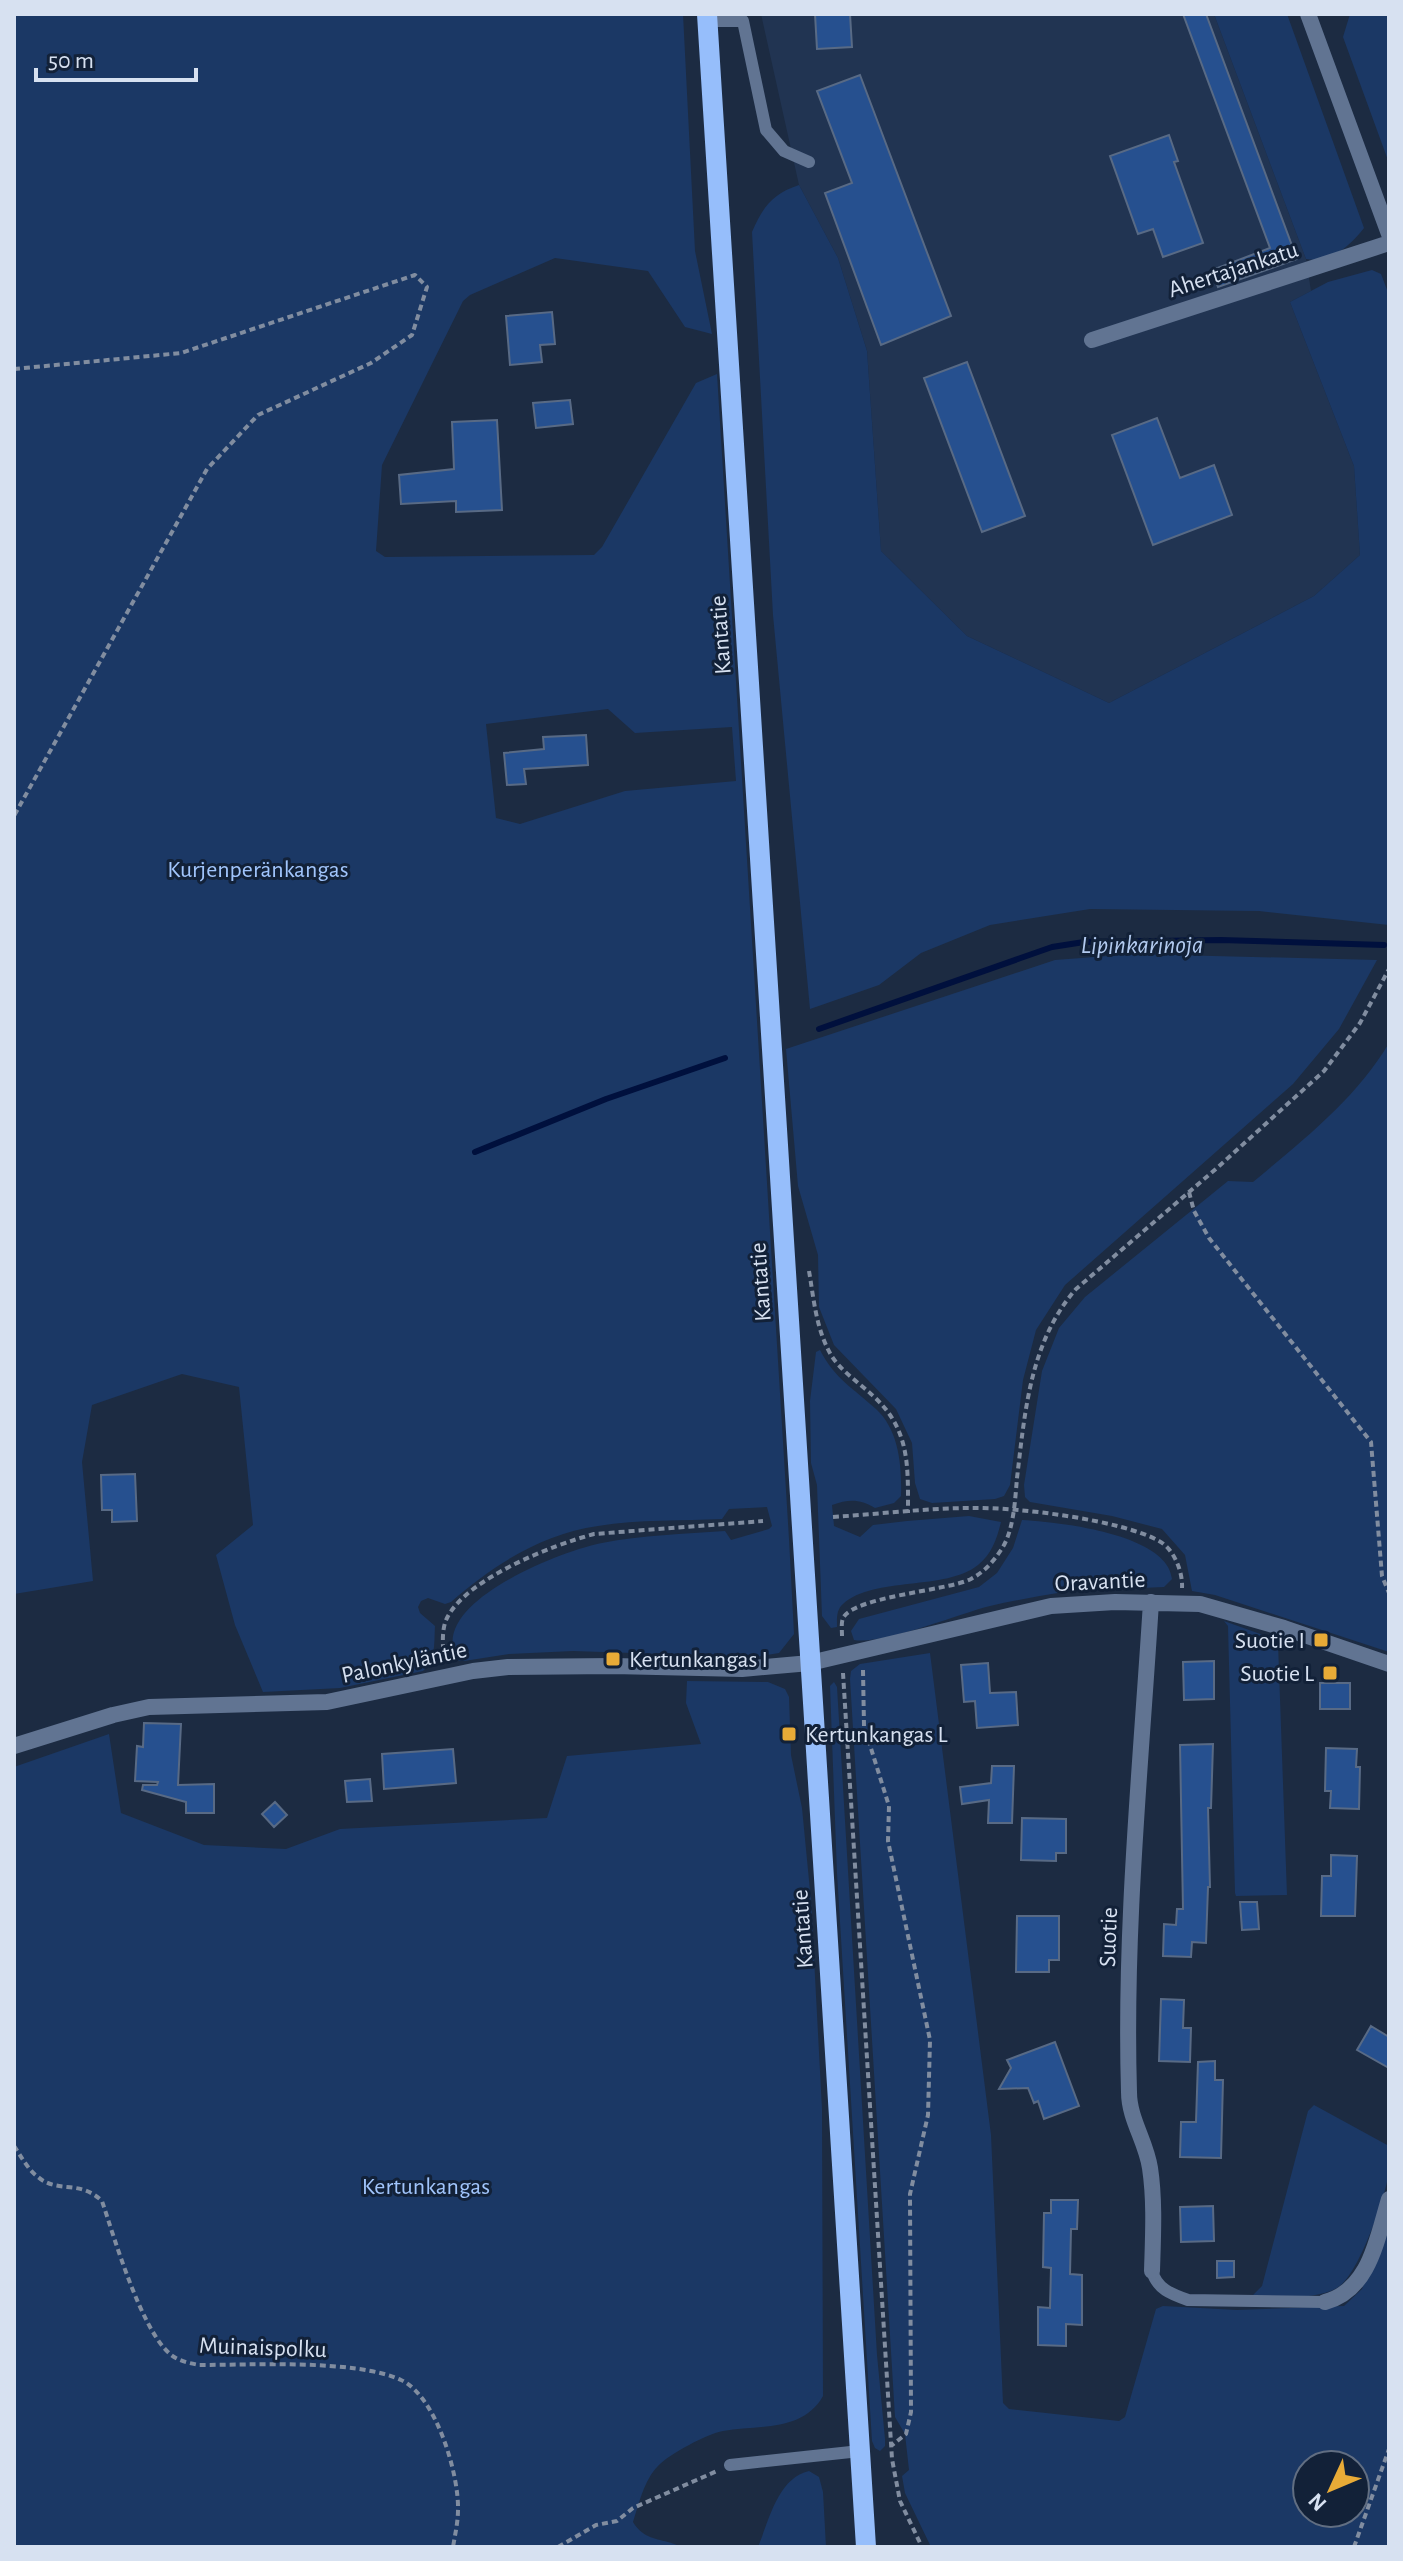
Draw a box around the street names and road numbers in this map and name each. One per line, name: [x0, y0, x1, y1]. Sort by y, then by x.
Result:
street label: Ahertajankatu: [1165, 238, 1301, 302]
street label: Kantatie: [706, 594, 736, 675]
street label: Kantatie: [746, 1241, 776, 1322]
street label: Oravantie: [1054, 1568, 1146, 1596]
street label: Palonkyläntie: [339, 1638, 469, 1688]
street label: Kantatie: [788, 1888, 818, 1969]
street label: Suotie: [1096, 1907, 1122, 1967]
street label: Muinaispolku: [199, 2334, 327, 2362]

